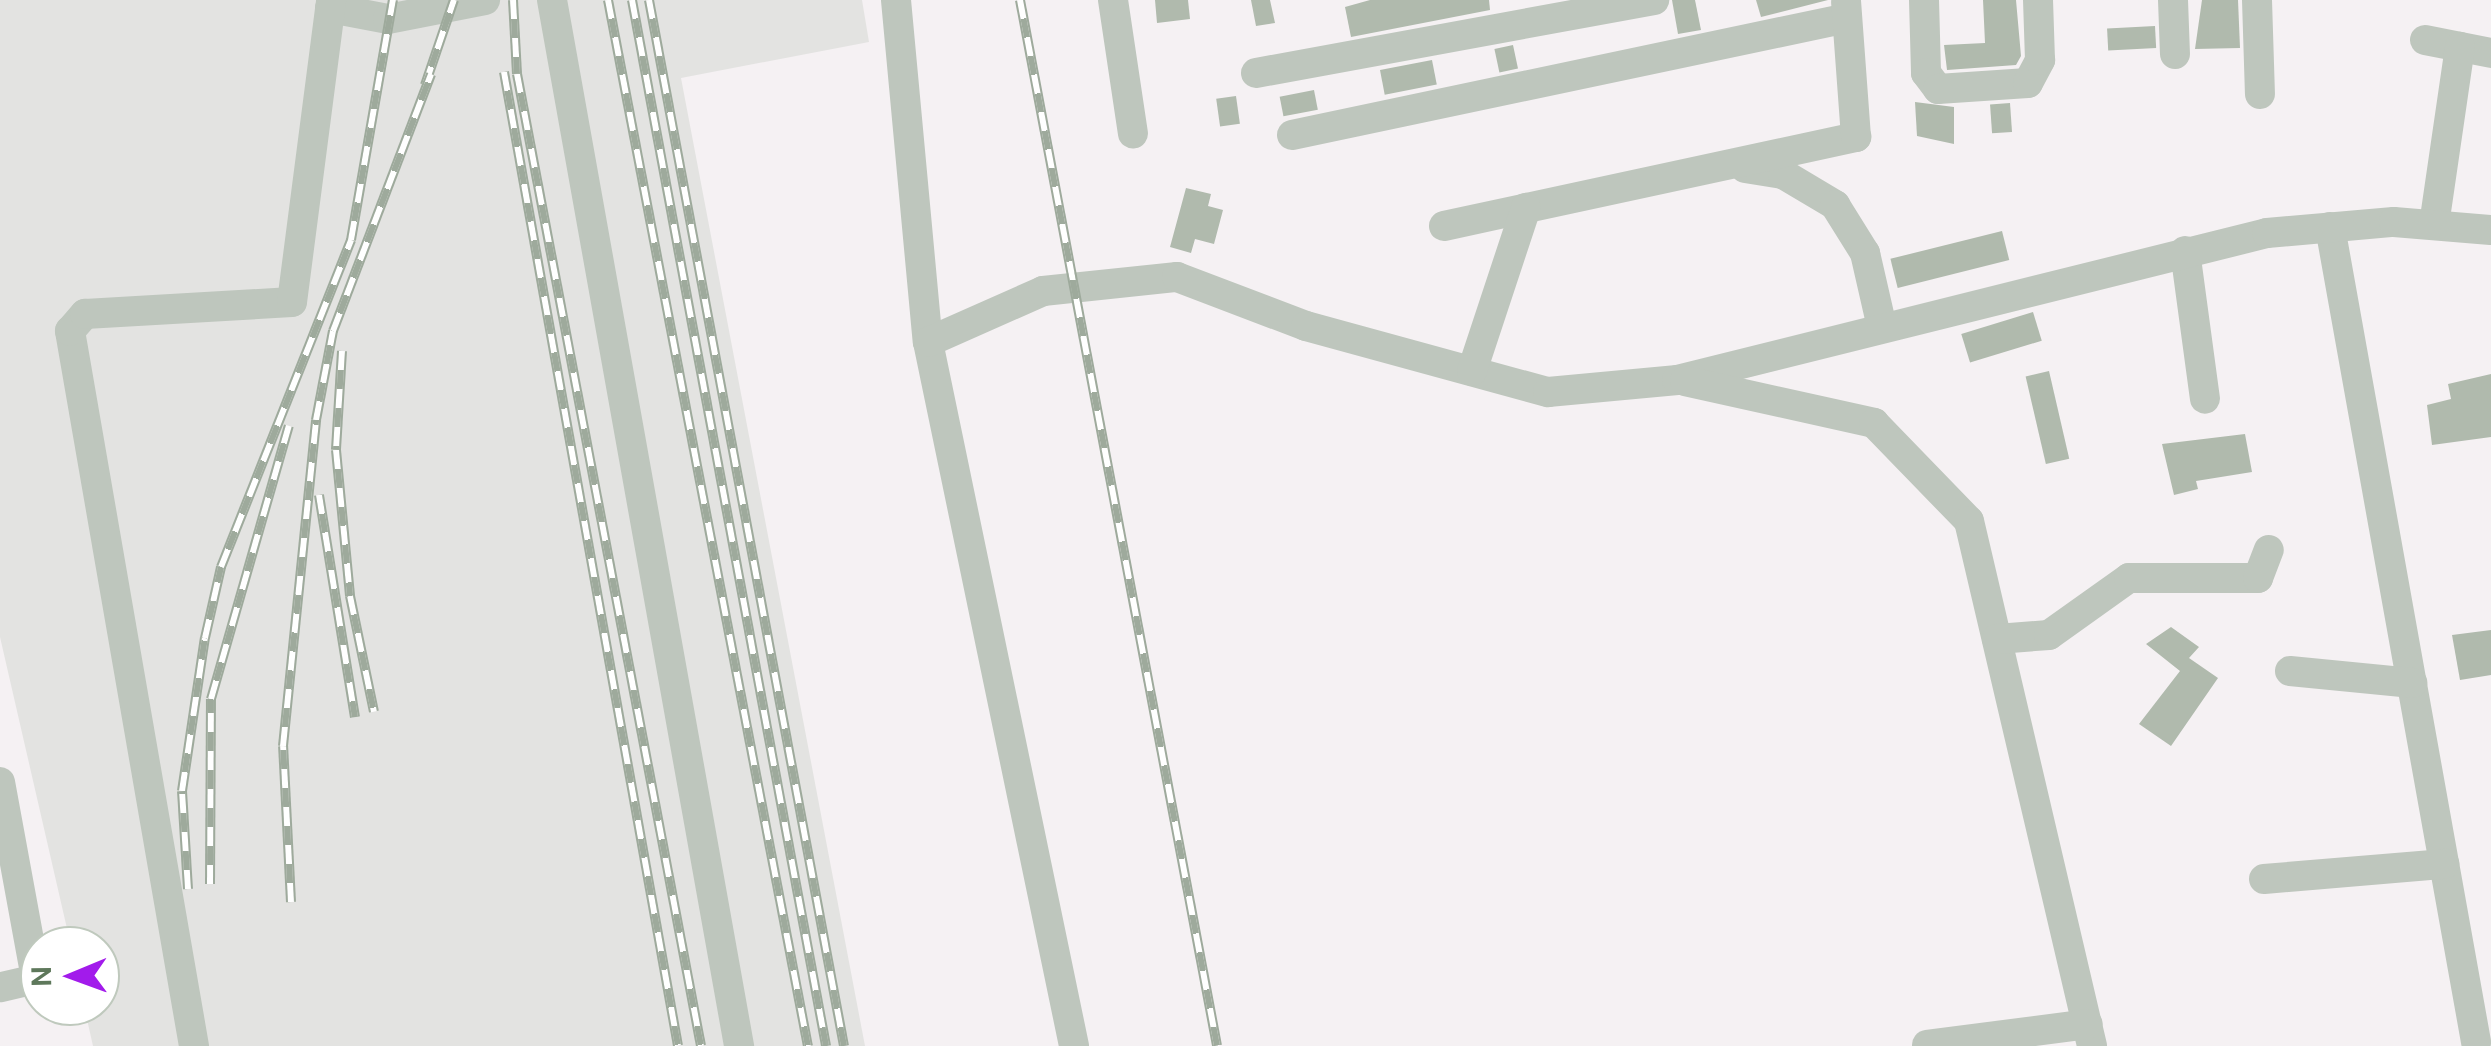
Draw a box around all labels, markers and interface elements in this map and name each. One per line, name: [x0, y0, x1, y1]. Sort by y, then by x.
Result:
north arrow: [20, 926, 120, 1026]
text: N: [23, 966, 60, 987]

